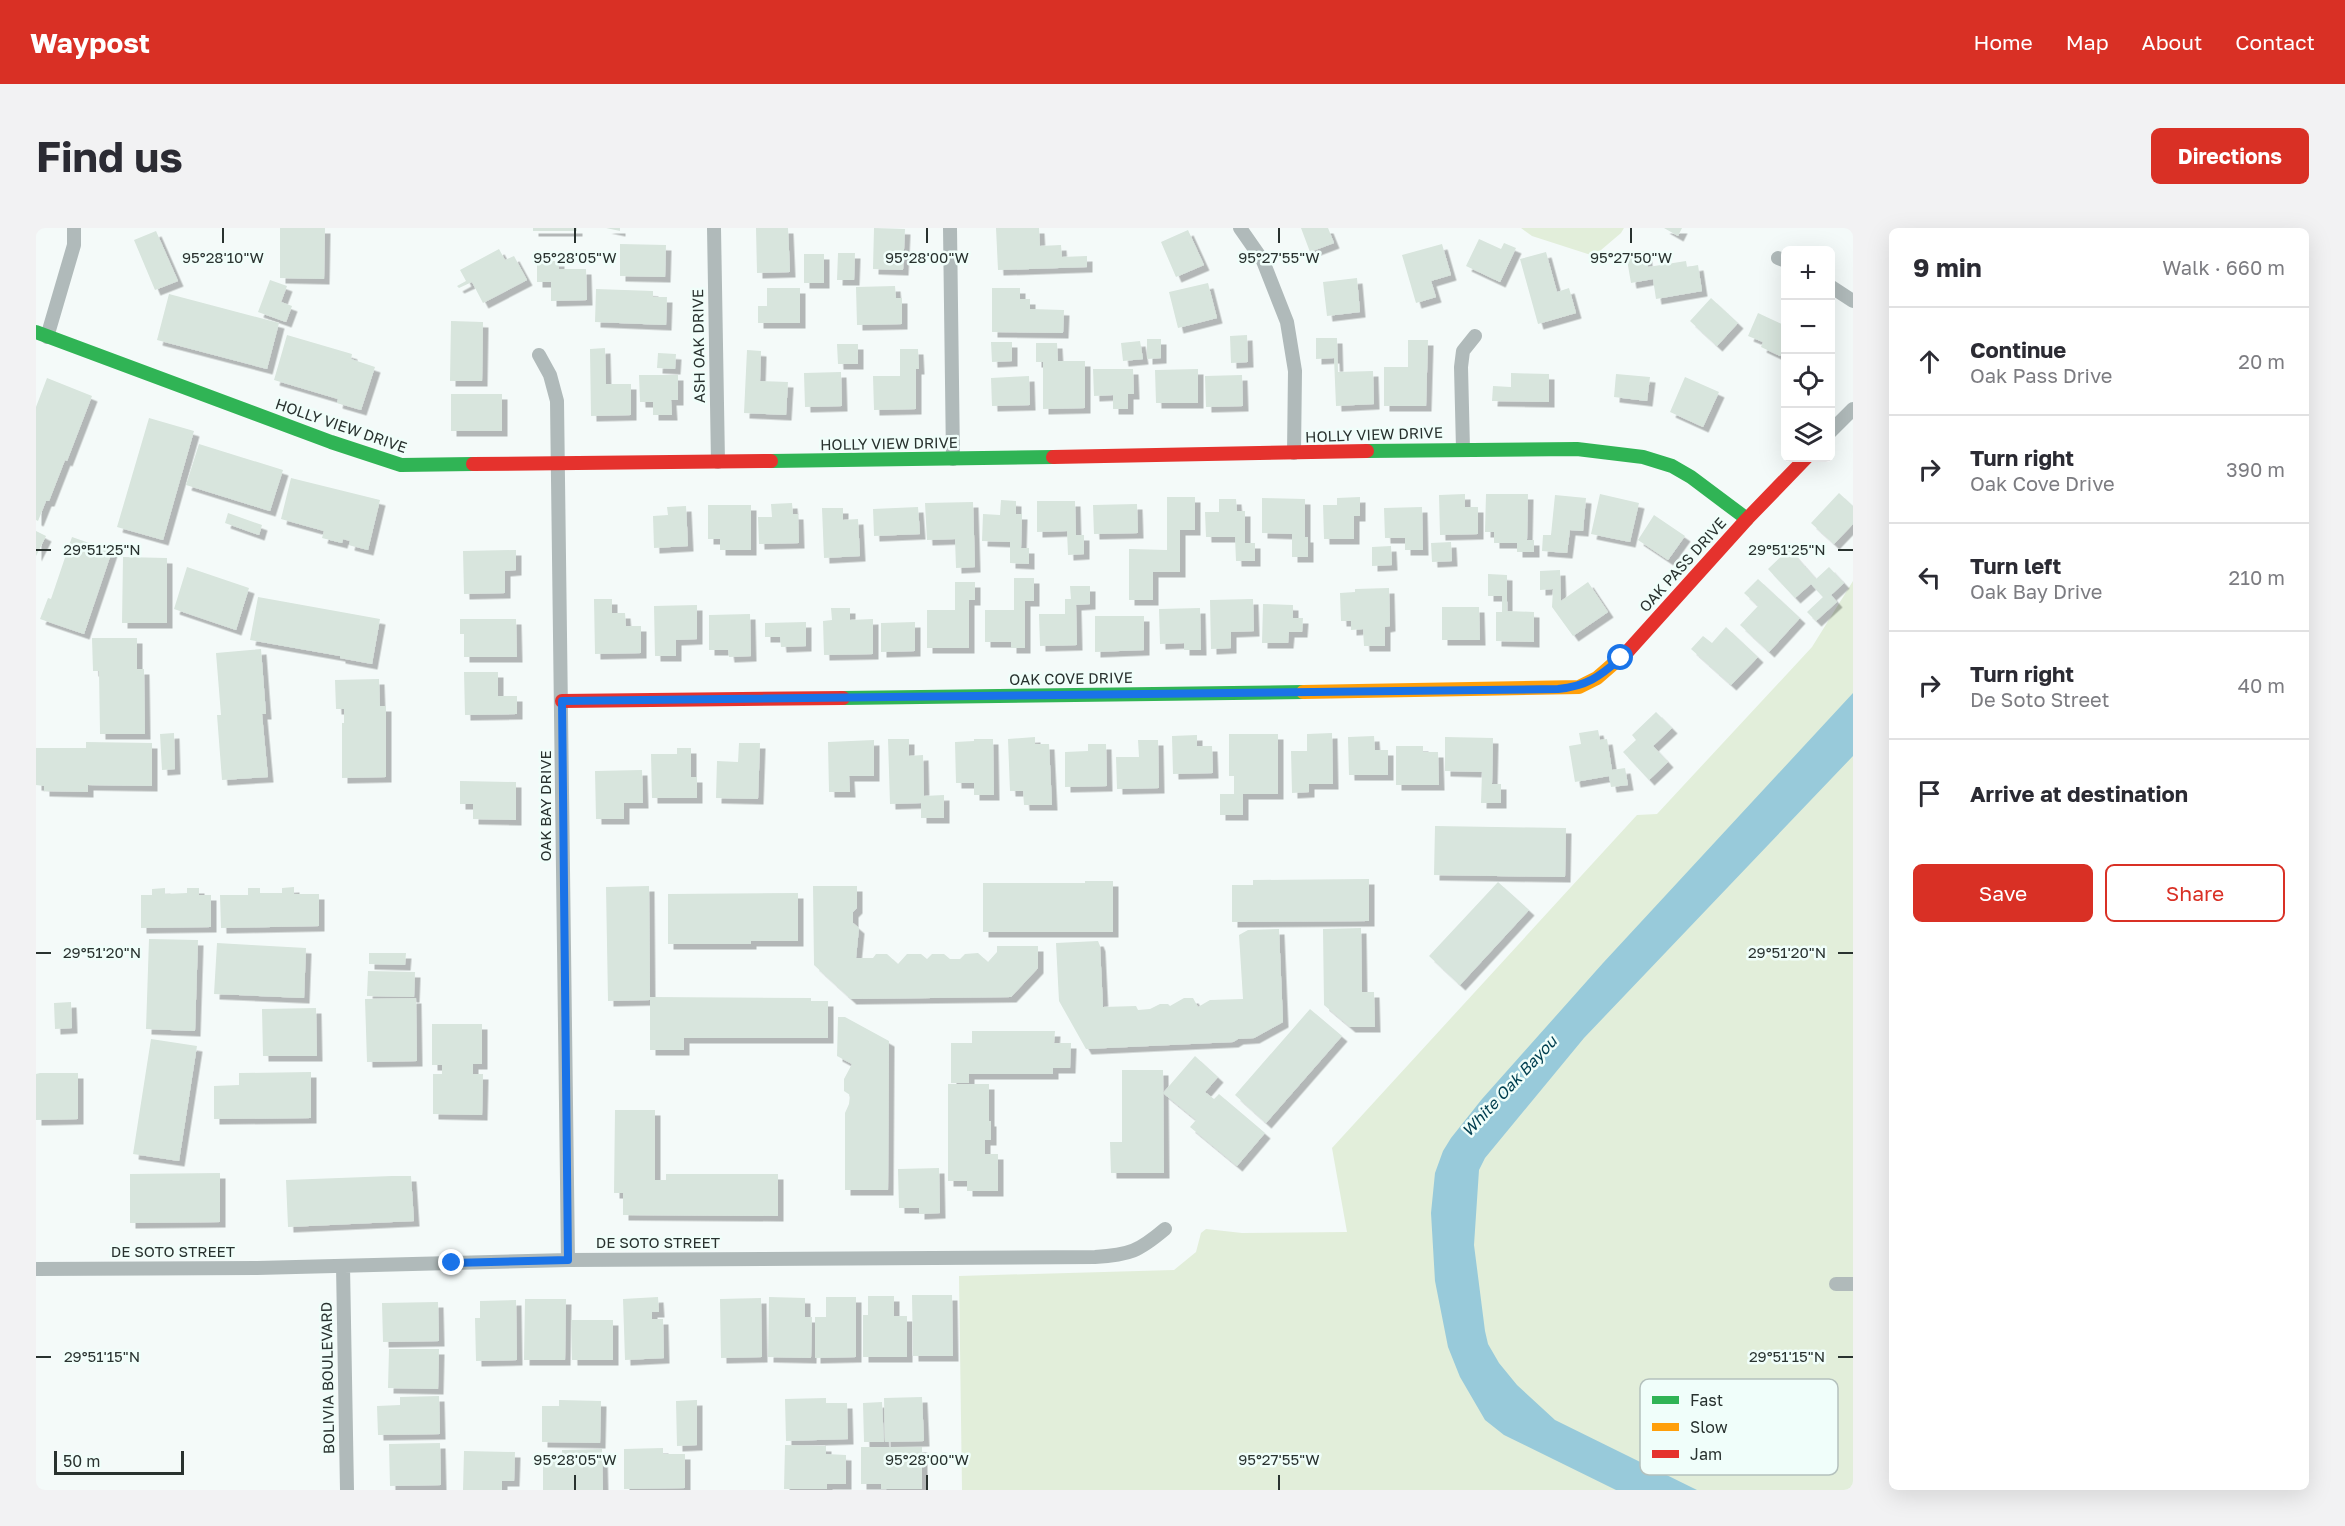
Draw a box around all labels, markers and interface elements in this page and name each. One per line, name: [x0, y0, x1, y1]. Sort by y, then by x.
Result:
text: Waypost: [30, 26, 150, 59]
text: Home: [1973, 29, 2033, 55]
text: Map: [2066, 29, 2109, 55]
text: About: [2142, 29, 2202, 55]
text: Contact: [2235, 29, 2315, 55]
button: Directions: [2151, 128, 2309, 184]
text: Find us: [36, 131, 183, 181]
map controls: [1781, 246, 1835, 462]
button: +: [1781, 246, 1835, 300]
text: 95°28'10"W: [182, 248, 264, 266]
text: 95°28'05"W: [533, 248, 617, 266]
text: 95°28'00"W: [885, 248, 969, 266]
text: 95°27'55"W: [1238, 248, 1320, 266]
text: 95°27'50"W: [1590, 248, 1672, 266]
text: 9 min: [1913, 252, 1982, 283]
text: Walk · 660 m: [2162, 255, 2285, 279]
street label: ASH OAK DRIVE: [688, 289, 708, 403]
button: −: [1781, 300, 1835, 354]
text: Continue: [1970, 336, 2066, 363]
icon: ahead: [1913, 345, 1946, 378]
text: 20 m: [2238, 349, 2285, 373]
button: locate: [1781, 354, 1835, 408]
text: Oak Pass Drive: [1970, 363, 2112, 387]
street label: HOLLY VIEW DRIVE: [273, 394, 409, 456]
button: layers: [1781, 408, 1835, 462]
street label: HOLLY VIEW DRIVE: [1305, 423, 1443, 445]
street label: HOLLY VIEW DRIVE: [820, 433, 958, 453]
text: Turn right: [1970, 444, 2074, 471]
icon: right: [1913, 453, 1946, 486]
text: 390 m: [2226, 457, 2285, 481]
text: Oak Cove Drive: [1970, 471, 2115, 495]
street label: OAK PASS DRIVE: [1635, 513, 1729, 615]
text: 29°51'25"N: [63, 540, 141, 558]
text: 29°51'25"N: [1748, 540, 1826, 558]
text: Turn left: [1970, 552, 2061, 579]
icon: left: [1913, 561, 1946, 594]
text: 210 m: [2229, 565, 2285, 589]
text: Oak Bay Drive: [1970, 579, 2102, 603]
route start: [1607, 644, 1633, 670]
text: Turn right: [1970, 660, 2074, 687]
street label: OAK COVE DRIVE: [1009, 668, 1133, 688]
icon: right: [1913, 669, 1946, 702]
text: 40 m: [2238, 673, 2285, 697]
text: De Soto Street: [1970, 687, 2110, 711]
street label: OAK BAY DRIVE: [536, 750, 554, 862]
icon: arrive: [1913, 777, 1946, 810]
text: Arrive at destination: [1970, 780, 2188, 807]
button: Save: [1913, 864, 2093, 922]
button: Share: [2105, 864, 2285, 922]
text: 29°51'20"N: [63, 943, 141, 961]
text: 29°51'20"N: [1748, 943, 1826, 961]
water label: White Oak Bayou: [1457, 1031, 1562, 1141]
street label: DE SOTO STREET: [596, 1233, 720, 1251]
street label: DE SOTO STREET: [111, 1242, 235, 1260]
route end: [438, 1249, 464, 1275]
street label: BOLIVIA BOULEVARD: [317, 1302, 337, 1454]
text: 29°51'15"N: [64, 1347, 140, 1365]
text: 29°51'15"N: [1749, 1347, 1825, 1365]
legend: [1640, 1379, 1838, 1475]
text: Fast: [1690, 1390, 1723, 1410]
text: Slow: [1690, 1417, 1728, 1437]
text: Jam: [1690, 1444, 1722, 1464]
scale bar: [54, 1448, 184, 1476]
text: 95°28'05"W: [533, 1450, 617, 1468]
text: 95°28'00"W: [885, 1450, 969, 1468]
text: 95°27'55"W: [1238, 1450, 1320, 1468]
text: 50 m: [63, 1451, 100, 1471]

